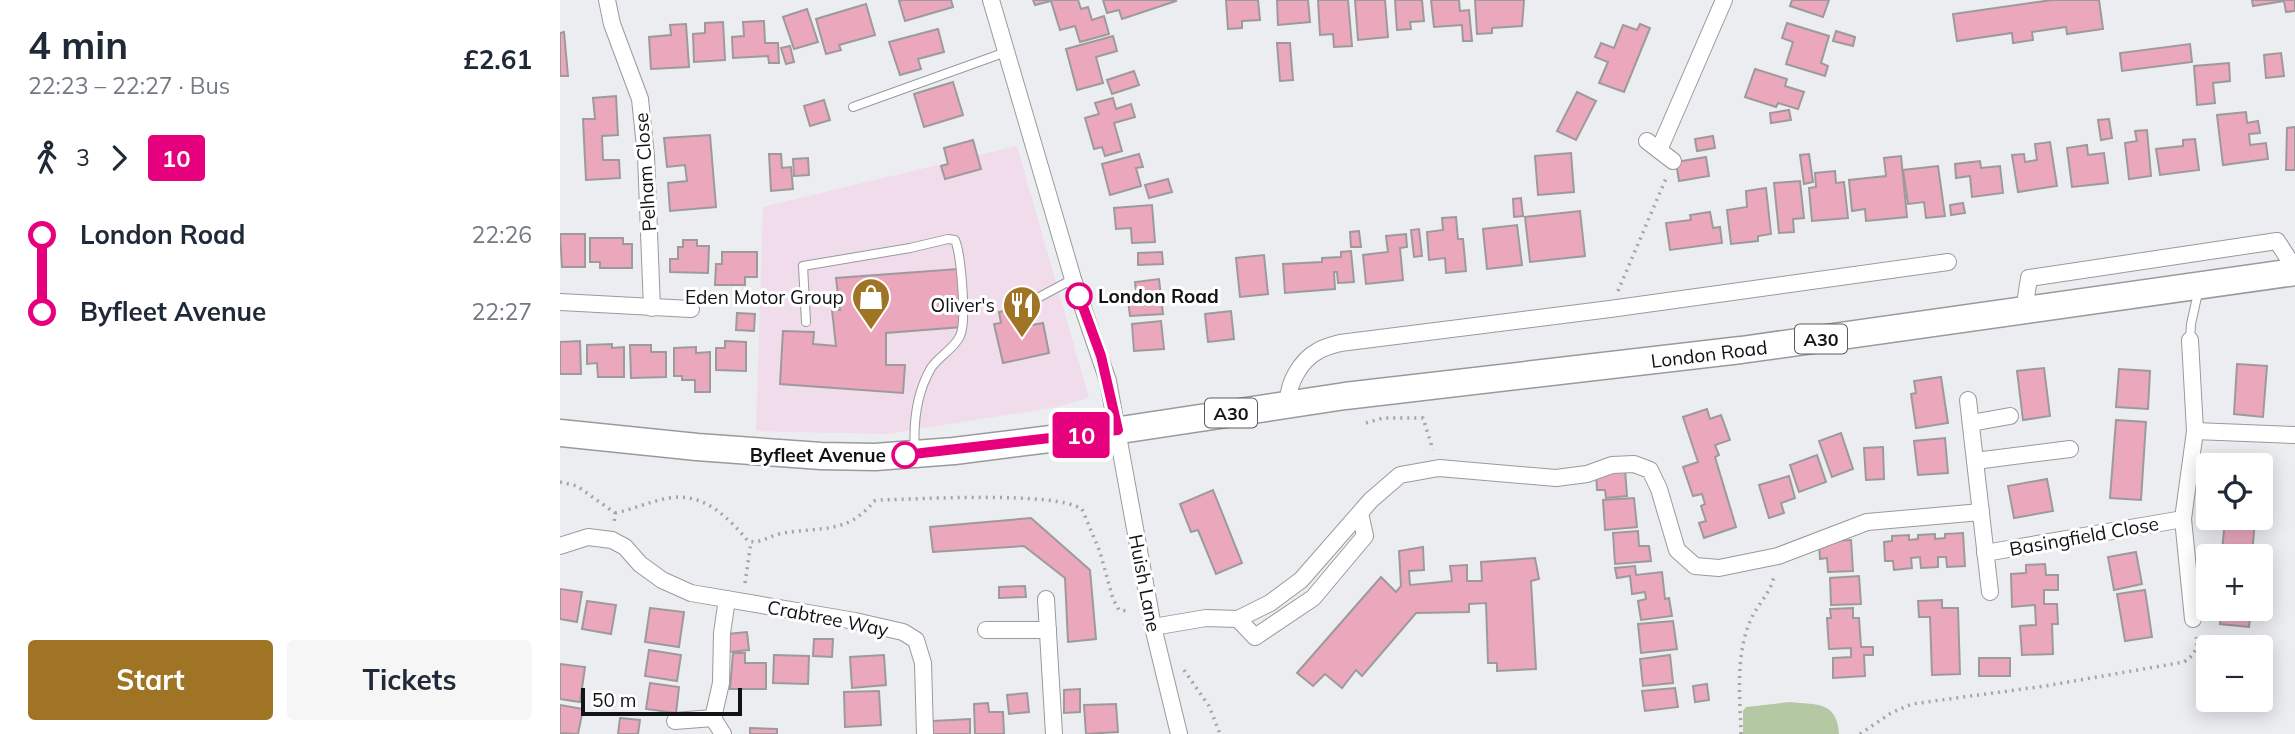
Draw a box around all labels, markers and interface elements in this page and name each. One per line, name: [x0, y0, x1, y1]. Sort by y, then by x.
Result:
text: 4 min: [28, 21, 128, 69]
text: £2.61: [463, 43, 532, 76]
text: 22:23 – 22:27 · Bus: [28, 71, 230, 100]
street label: Pelham Close: [629, 112, 661, 232]
icon: walk: [28, 139, 66, 177]
icon: forward: [100, 139, 138, 177]
text: 3: [76, 143, 90, 172]
text: 10: [162, 143, 191, 173]
text: London Road: [80, 218, 245, 251]
text: 22:26: [472, 220, 532, 249]
shop icon: Eden Motor Group: [850, 276, 892, 331]
marker: London Road: [1066, 283, 1092, 309]
restaurant icon: Oliver's: [1001, 284, 1043, 339]
place label: London Road: [1098, 284, 1219, 308]
place label: Eden Motor Group: [685, 285, 844, 309]
place label: Oliver's: [930, 293, 995, 317]
text: Byfleet Avenue: [80, 295, 266, 328]
text: 22:27: [472, 297, 532, 326]
road number: A30: [1795, 324, 1847, 354]
street label: London Road: [1649, 335, 1769, 373]
road number: A30: [1205, 398, 1257, 428]
line badge: 10: [1050, 412, 1112, 458]
text: 10: [1067, 420, 1095, 450]
marker: Byfleet Avenue: [892, 442, 918, 468]
place label: Byfleet Avenue: [750, 443, 886, 467]
map controls: [2196, 453, 2273, 712]
button: locate: [2196, 453, 2273, 530]
street label: Basingfield Close: [2008, 511, 2160, 561]
street label: Huish Lane: [1124, 532, 1166, 634]
button: +: [2196, 544, 2273, 621]
street label: Crabtree Way: [765, 594, 891, 642]
button: −: [2196, 635, 2273, 712]
button: Start: [28, 640, 273, 720]
button: Tickets: [287, 640, 532, 720]
scale bar: [581, 685, 742, 717]
text: 50 m: [592, 688, 636, 712]

